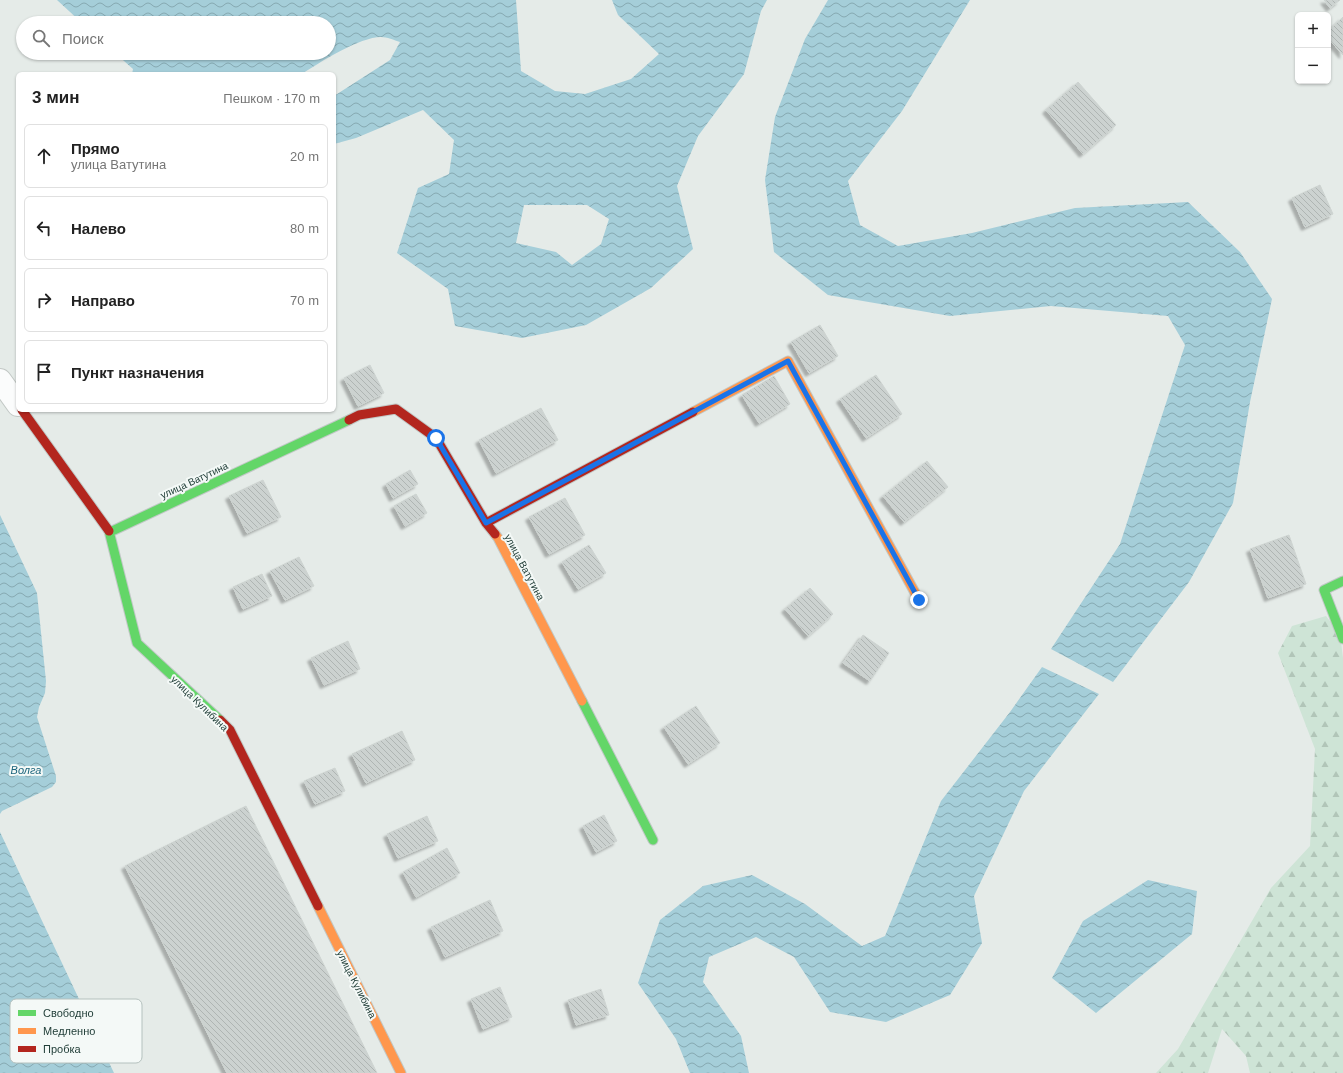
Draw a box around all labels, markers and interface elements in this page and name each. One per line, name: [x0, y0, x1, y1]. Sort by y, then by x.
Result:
map controls: [1295, 12, 1331, 84]
button: +: [1295, 12, 1331, 48]
search box: [16, 16, 336, 60]
icon: search: [30, 27, 52, 49]
text: Поиск: [62, 30, 104, 47]
button: −: [1295, 48, 1331, 84]
text: 3 мин: [32, 88, 79, 107]
text: Пешком · 170 m: [223, 91, 320, 106]
text: Прямо: [71, 140, 120, 157]
icon: ahead: [33, 145, 55, 167]
text: 20 m: [290, 149, 319, 164]
text: улица Ватутина: [71, 157, 166, 172]
icon: left: [33, 217, 55, 239]
text: Налево: [71, 220, 126, 237]
text: 80 m: [290, 221, 319, 236]
icon: right: [33, 289, 55, 311]
text: Направо: [71, 292, 135, 309]
text: 70 m: [290, 293, 319, 308]
icon: arrive: [33, 361, 55, 383]
text: Пункт назначения: [71, 364, 204, 381]
route start: [427, 429, 445, 447]
street label: улица Ватутина: [159, 460, 230, 501]
street label: улица Ватутина: [503, 532, 547, 603]
route end: [910, 591, 928, 609]
street label: улица Кулибина: [169, 673, 231, 734]
water label: Волга: [11, 764, 41, 776]
street label: улица Кулибина: [335, 948, 379, 1020]
legend: [10, 999, 142, 1063]
text: Свободно: [43, 1007, 94, 1019]
text: Медленно: [43, 1025, 95, 1037]
text: Пробка: [43, 1043, 81, 1055]

